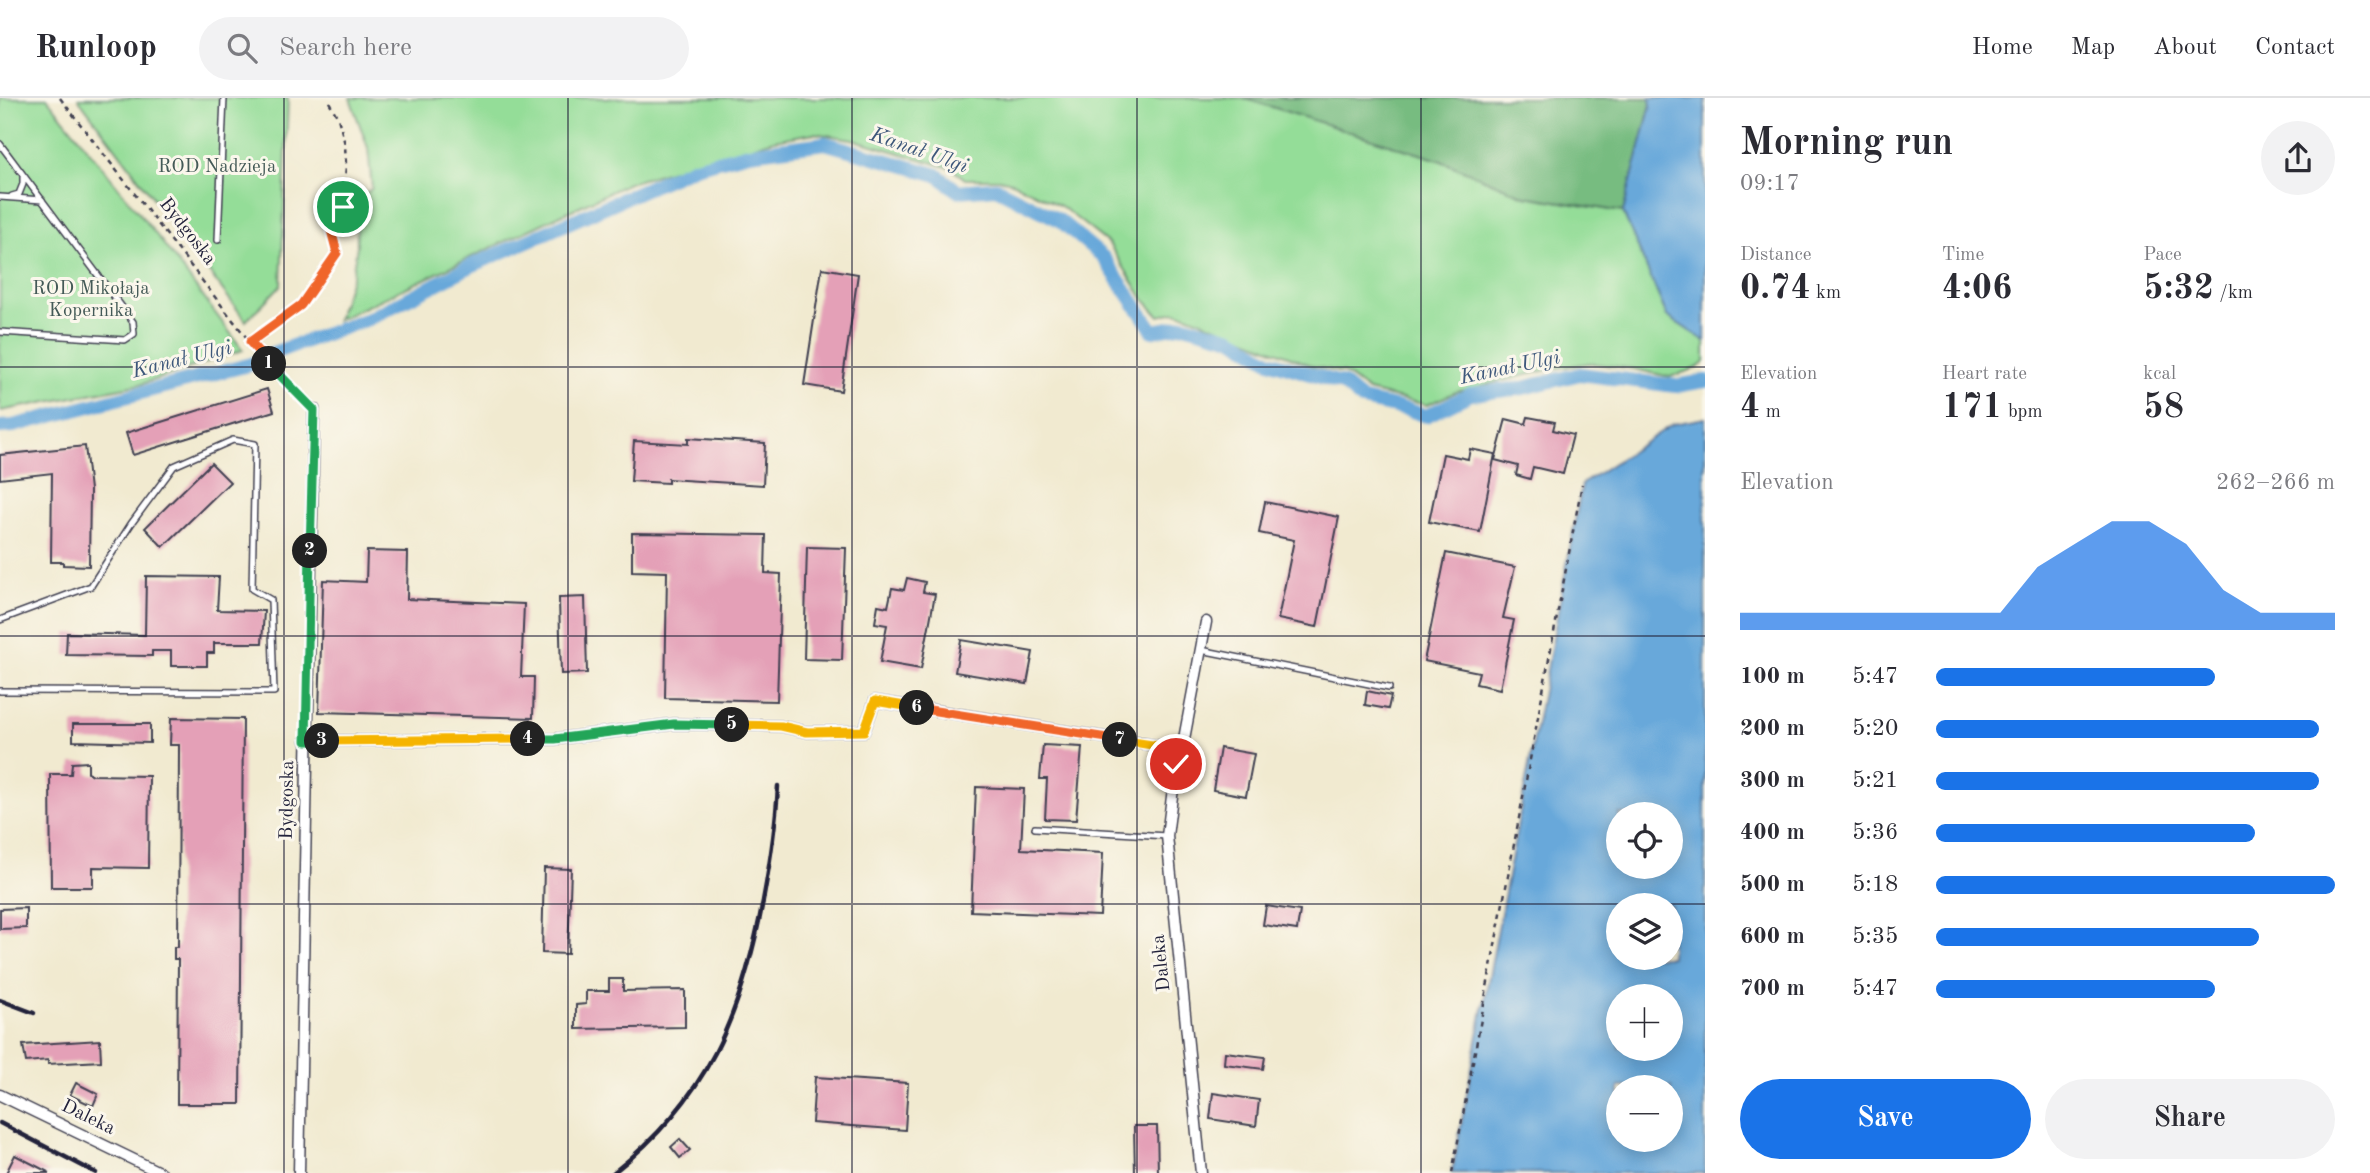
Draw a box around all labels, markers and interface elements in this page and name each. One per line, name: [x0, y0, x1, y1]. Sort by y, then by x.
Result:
search box: [199, 17, 689, 80]
icon: search: [223, 29, 261, 67]
text: Runloop: [35, 32, 157, 65]
text: Search here: [279, 35, 412, 61]
text: Home: [1972, 36, 2033, 60]
text: Map: [2071, 36, 2115, 60]
text: About: [2153, 36, 2217, 60]
text: Contact: [2255, 36, 2335, 60]
button: share: [2261, 121, 2335, 195]
water label: Kanał Ulgi: [866, 124, 971, 178]
text: Morning run: [1740, 125, 1953, 163]
park label: ROD Nadzieja: [158, 158, 277, 177]
text: 09:17: [1740, 172, 1800, 195]
pin: [313, 177, 373, 237]
icon: arrive: [324, 188, 362, 226]
street label: Bydgoska: [155, 195, 219, 270]
text: Distance: [1740, 246, 1812, 265]
text: Time: [1942, 246, 1984, 265]
text: Pace: [2143, 246, 2182, 265]
text: 0.74: [1740, 271, 1811, 306]
text: 4:06: [1942, 271, 2012, 306]
text: 5:32: [2143, 271, 2214, 306]
park label: ROD Mikołaja Kopernika: [32, 280, 150, 321]
text: km: [1811, 284, 1841, 303]
text: /km: [2214, 284, 2253, 303]
water label: Kanał Ulgi: [129, 337, 234, 383]
pin: 1: [252, 346, 286, 382]
water label: Kanał Ulgi: [1457, 347, 1562, 389]
text: 1: [263, 354, 274, 373]
text: Elevation: [1740, 365, 1817, 384]
text: Heart rate: [1942, 365, 2027, 384]
text: kcal: [2143, 365, 2176, 384]
text: 4: [1740, 390, 1760, 425]
text: 171: [1942, 390, 2003, 425]
text: 58: [2143, 390, 2184, 425]
text: m: [1760, 403, 1781, 422]
text: bpm: [2003, 403, 2043, 422]
text: Elevation: [1740, 471, 1834, 494]
text: 262–266 m: [2216, 471, 2335, 494]
pin: 2: [292, 533, 328, 568]
text: 2: [304, 541, 315, 560]
text: 100 m: [1740, 665, 1805, 688]
text: 5:47: [1852, 665, 1898, 688]
pin: 6: [900, 690, 934, 726]
text: 6: [911, 698, 922, 717]
pin: 5: [714, 708, 750, 742]
text: 5: [726, 715, 737, 734]
text: 200 m: [1740, 717, 1805, 740]
text: 5:20: [1852, 717, 1898, 740]
pin: 4: [510, 722, 546, 756]
pin: 7: [1102, 722, 1138, 758]
pin: 3: [304, 724, 340, 758]
text: 4: [522, 729, 533, 748]
text: 7: [1114, 730, 1125, 749]
text: 3: [316, 731, 327, 750]
pin: [1146, 734, 1206, 794]
icon: check: [1157, 745, 1195, 783]
street label: Bydgoska: [278, 760, 298, 840]
text: 300 m: [1740, 769, 1805, 792]
text: 5:21: [1852, 769, 1898, 792]
map controls: [1606, 802, 1683, 1152]
button: locate: [1606, 802, 1683, 879]
text: 400 m: [1740, 821, 1805, 844]
text: 5:36: [1852, 821, 1898, 844]
text: 500 m: [1740, 873, 1805, 896]
text: 5:18: [1852, 873, 1898, 896]
button: layers: [1606, 893, 1683, 970]
text: 600 m: [1740, 925, 1805, 948]
text: 5:35: [1852, 925, 1898, 948]
street label: Daleka: [1149, 933, 1174, 993]
text: 700 m: [1740, 977, 1805, 1000]
text: 5:47: [1852, 977, 1898, 1000]
button: +: [1606, 984, 1683, 1061]
button: −: [1606, 1075, 1683, 1152]
button: Save: [1740, 1079, 2031, 1159]
button: Share: [2045, 1079, 2335, 1159]
street label: Daleka: [58, 1097, 118, 1139]

